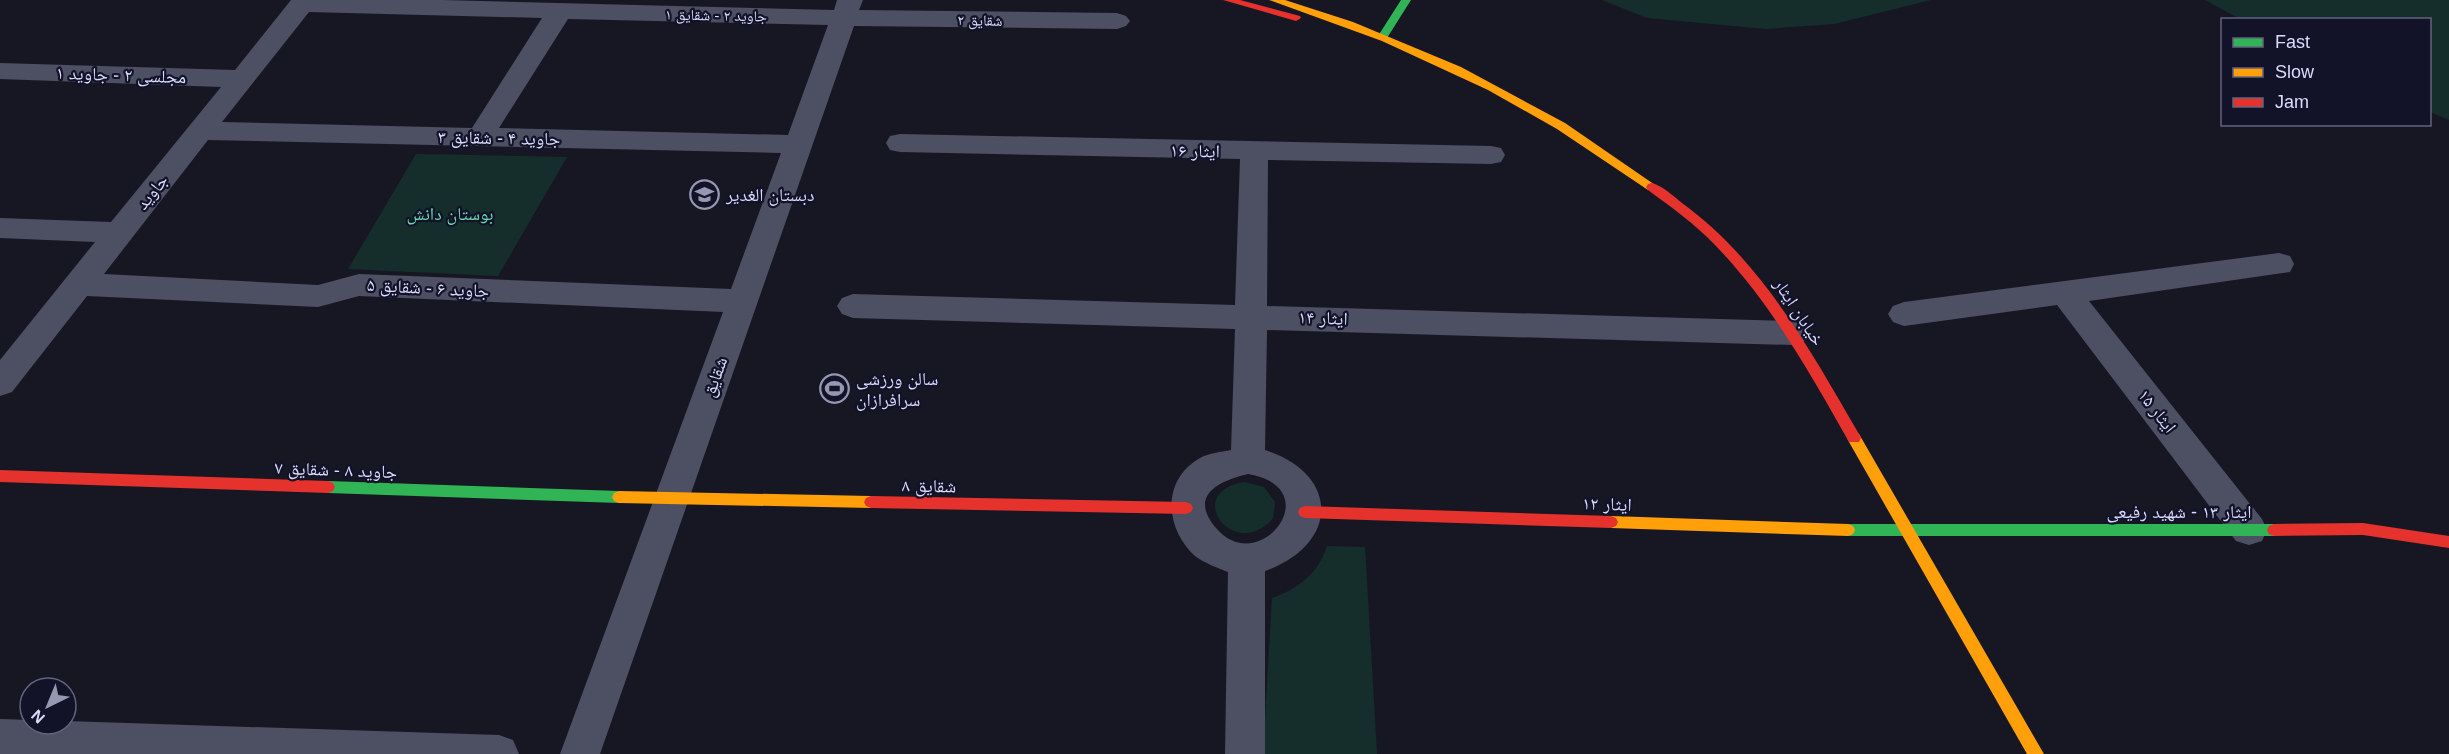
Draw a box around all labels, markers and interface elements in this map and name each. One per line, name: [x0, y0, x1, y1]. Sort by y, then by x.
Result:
street label: جاوید ۲ - شقایق ۱: [665, 6, 768, 26]
street label: شقایق ۲: [957, 11, 1003, 31]
legend: [2221, 18, 2431, 126]
text: Fast: [2275, 32, 2310, 52]
text: Slow: [2275, 62, 2315, 82]
street label: مجلسی ۲ - جاوید ۱: [56, 63, 186, 88]
text: Jam: [2275, 92, 2309, 112]
street label: جاوید ۴ - شقایق ۳: [438, 127, 560, 150]
street label: ایثار ۱۶: [1170, 141, 1220, 162]
street label: جاوید: [132, 170, 172, 214]
school or university icon: دبستان الغدیر: [689, 179, 721, 211]
place label: دبستان الغدیر: [725, 185, 814, 206]
park label: بوستان دانش: [407, 204, 493, 225]
street label: خیابان ایثار: [1769, 274, 1828, 350]
street label: جاوید ۶ - شقایق ۵: [366, 275, 490, 302]
street label: ایثار ۱۴: [1298, 307, 1348, 329]
street label: شقایق: [699, 354, 732, 400]
place label: سالن ورزشی سرافرازان: [856, 369, 938, 411]
sports icon: سالن ورزشی سرافرازان: [819, 373, 851, 405]
street label: ایثار ۱۵: [2134, 385, 2180, 437]
street label: جاوید ۸ - شقایق ۷: [274, 458, 398, 483]
street label: شقایق ۸: [902, 476, 956, 497]
street label: ایثار ۱۲: [1582, 493, 1632, 515]
street label: ایثار ۱۳ - شهید رفیعی: [2106, 502, 2252, 523]
north arrow: [18, 676, 78, 736]
text: N: [28, 706, 48, 727]

